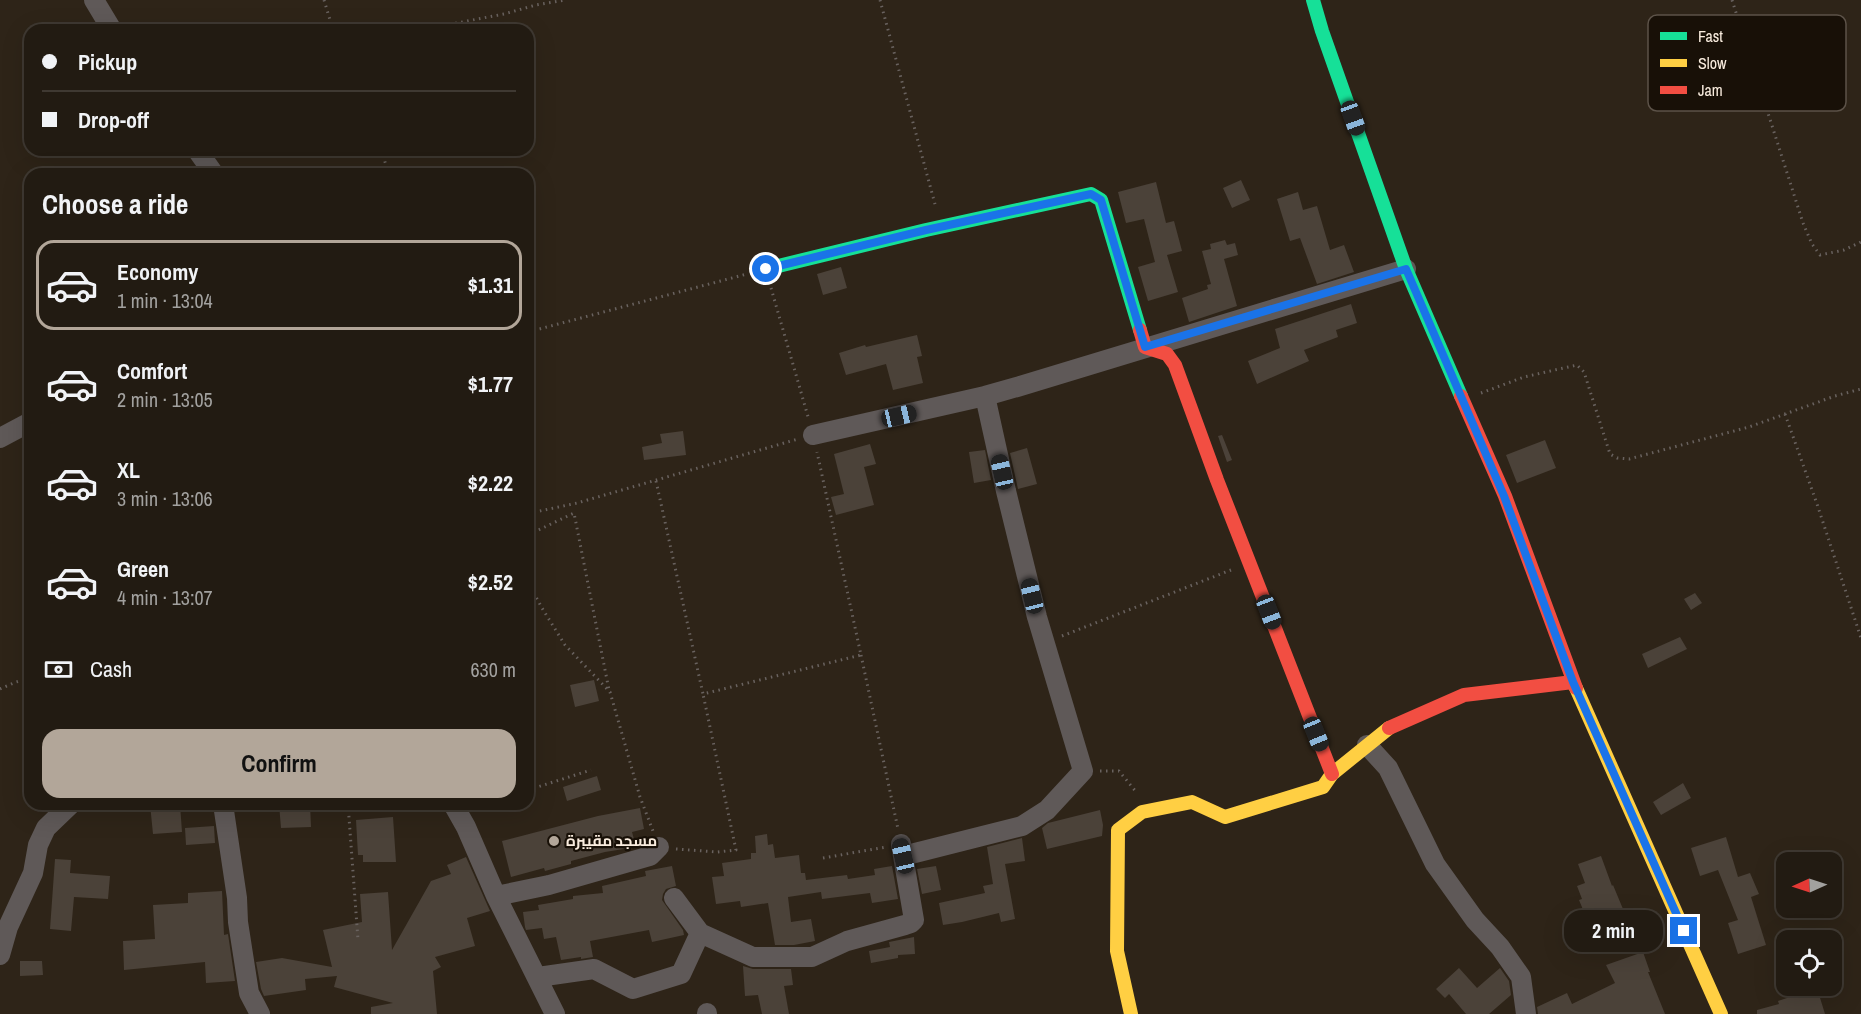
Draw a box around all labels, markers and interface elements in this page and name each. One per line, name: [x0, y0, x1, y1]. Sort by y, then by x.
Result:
legend: [1648, 15, 1846, 111]
text: Fast: [1698, 25, 1723, 47]
text: Pickup: [78, 47, 137, 77]
text: Slow: [1698, 52, 1727, 74]
text: Jam: [1698, 79, 1723, 101]
car: [1338, 98, 1368, 138]
text: Drop-off: [78, 105, 149, 135]
text: Choose a ride: [42, 186, 188, 222]
route start: [752, 255, 779, 282]
text: Economy: [117, 257, 198, 287]
icon: car: [45, 258, 99, 312]
text: $1.31: [468, 270, 513, 300]
text: 1 min · 13:04: [117, 287, 213, 314]
text: Comfort: [117, 356, 187, 386]
icon: car: [45, 357, 99, 411]
text: $1.77: [468, 369, 513, 399]
text: 2 min · 13:05: [117, 386, 213, 413]
car: [879, 403, 919, 429]
car: [989, 452, 1015, 492]
text: XL: [117, 455, 140, 485]
icon: car: [45, 456, 99, 510]
text: $2.22: [468, 468, 513, 498]
text: 3 min · 13:06: [117, 485, 213, 512]
text: Green: [117, 554, 169, 584]
icon: car: [45, 555, 99, 609]
text: $2.52: [468, 567, 513, 597]
car: [1019, 576, 1045, 616]
text: 4 min · 13:07: [117, 584, 213, 611]
car: [1254, 592, 1284, 632]
icon: cash: [42, 653, 75, 686]
text: Cash: [90, 654, 132, 684]
text: 630 m: [470, 656, 516, 683]
car: [1301, 714, 1331, 754]
button: Confirm: [42, 729, 516, 798]
place label: مسجد مقيبرة: [566, 830, 657, 851]
marker: مسجد مقيبرة: [547, 834, 561, 848]
car: [890, 836, 916, 876]
north arrow: [1776, 852, 1842, 918]
map controls: [1776, 852, 1842, 996]
callout: 2 min: [1564, 910, 1663, 952]
text: 2 min: [1592, 917, 1635, 944]
route end: [1670, 917, 1697, 944]
button: locate: [1776, 930, 1842, 996]

